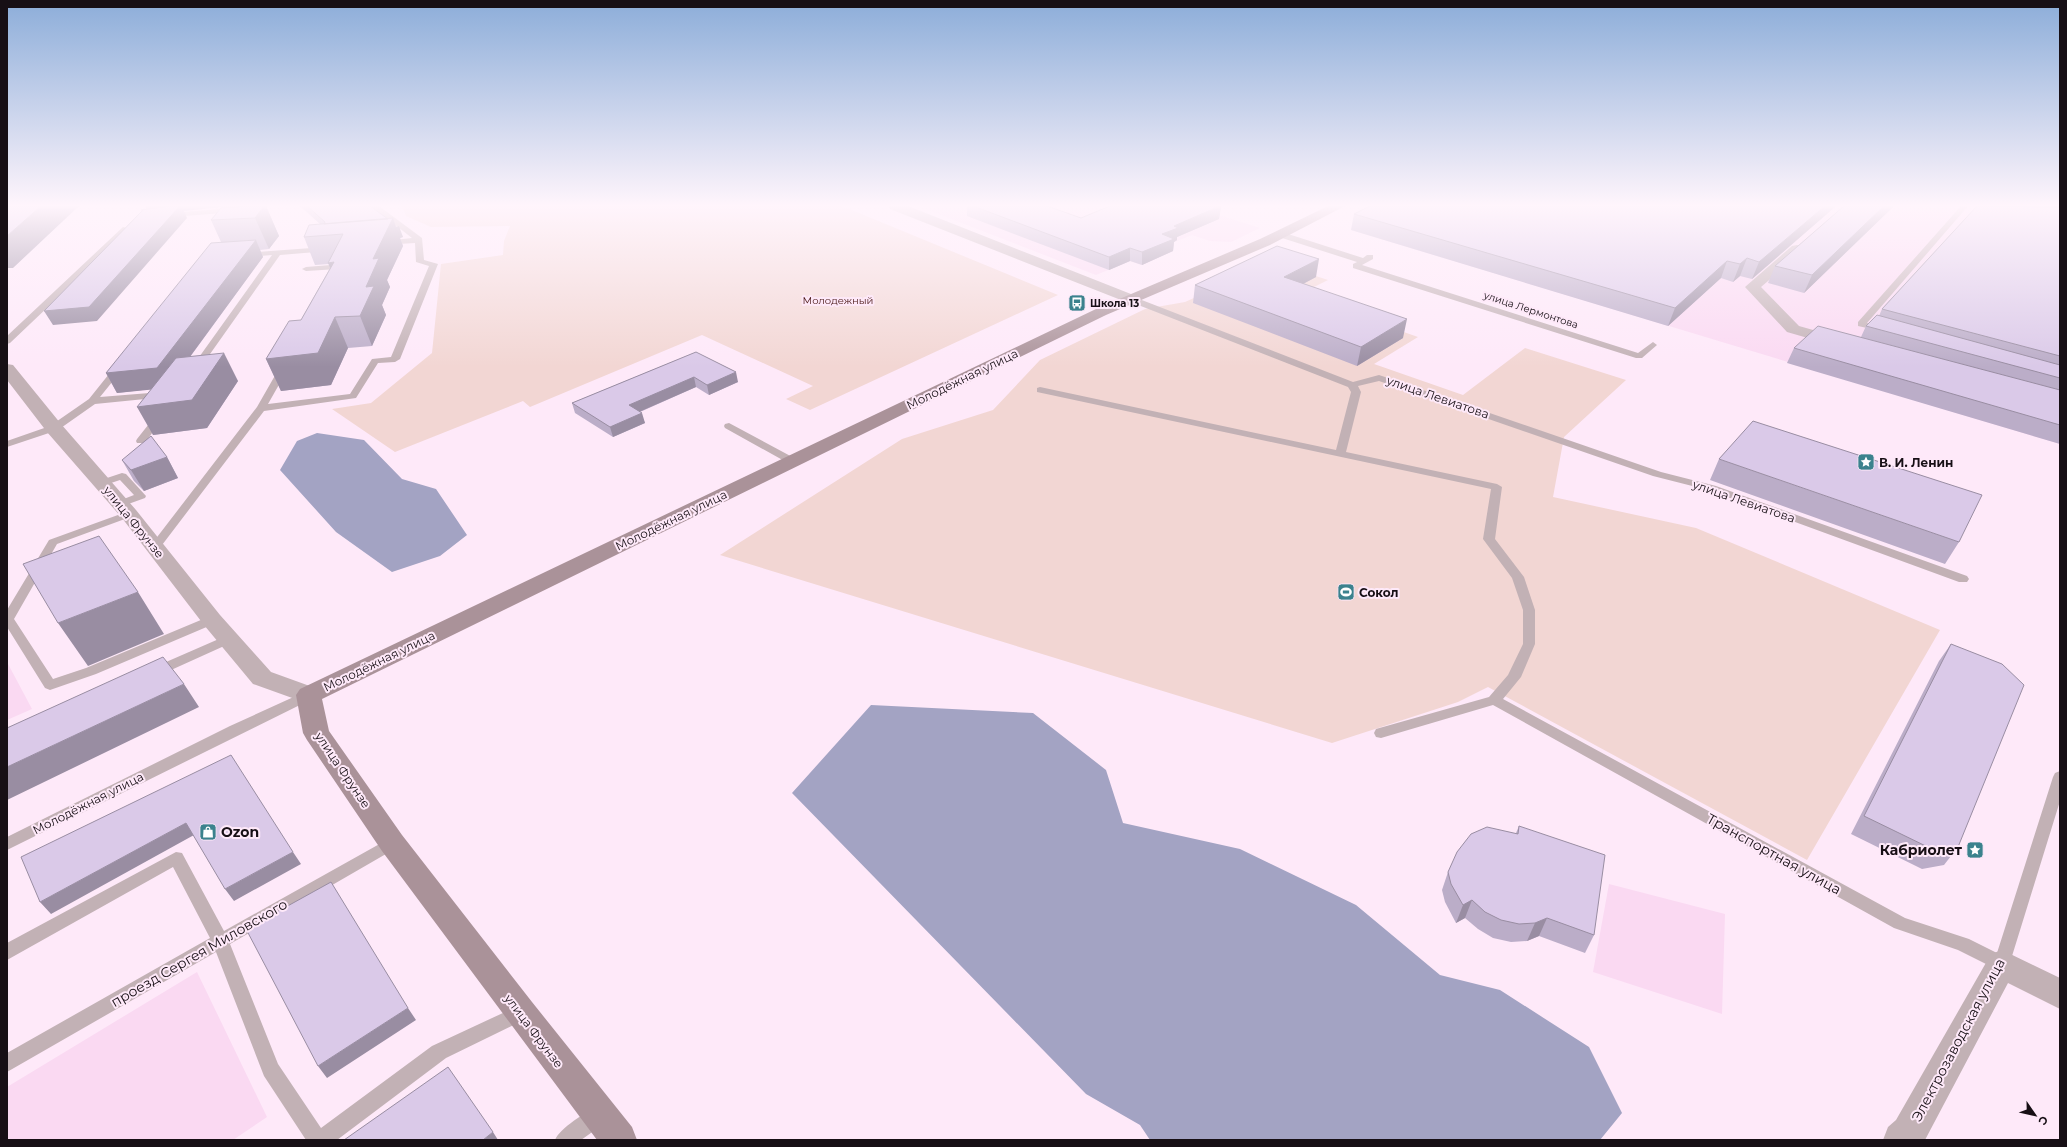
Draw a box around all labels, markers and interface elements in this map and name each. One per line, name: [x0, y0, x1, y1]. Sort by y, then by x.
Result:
street label: улица Лермонтова: [1481, 288, 1580, 331]
bus stop icon: Школа 13: [1067, 293, 1087, 313]
park label: Молодежный: [803, 294, 873, 307]
place label: Школа 13: [1090, 297, 1139, 310]
street label: Молодёжная улица: [904, 345, 1020, 413]
street label: улица Левиатова: [1384, 372, 1491, 422]
place icon: В. И. Ленин: [1856, 452, 1876, 472]
place label: В. И. Ленин: [1879, 455, 1953, 470]
street label: улица Левиатова: [1690, 476, 1797, 526]
street label: улица Фрунзе: [100, 482, 168, 561]
street label: Молодёжная улица: [613, 486, 729, 554]
sports icon: Сокол: [1336, 582, 1356, 602]
place label: Сокол: [1359, 585, 1399, 600]
street label: Молодёжная улица: [321, 627, 437, 695]
street label: улица Фрунзе: [312, 728, 374, 811]
street label: Молодёжная улица: [30, 769, 146, 837]
street label: Транспортная улица: [1704, 810, 1844, 898]
shop icon: Ozon: [198, 822, 218, 842]
place label: Ozon: [221, 823, 259, 841]
place icon: Кабриолет: [1965, 840, 1985, 860]
place label: Кабриолет: [1880, 841, 1963, 859]
street label: проезд Сергея Миловского: [107, 895, 291, 1011]
street label: Электрозаводская улица: [1907, 955, 2009, 1125]
street label: улица Фрунзе: [501, 990, 567, 1071]
north arrow: [2015, 1095, 2055, 1135]
text: С: [2035, 1113, 2051, 1128]

